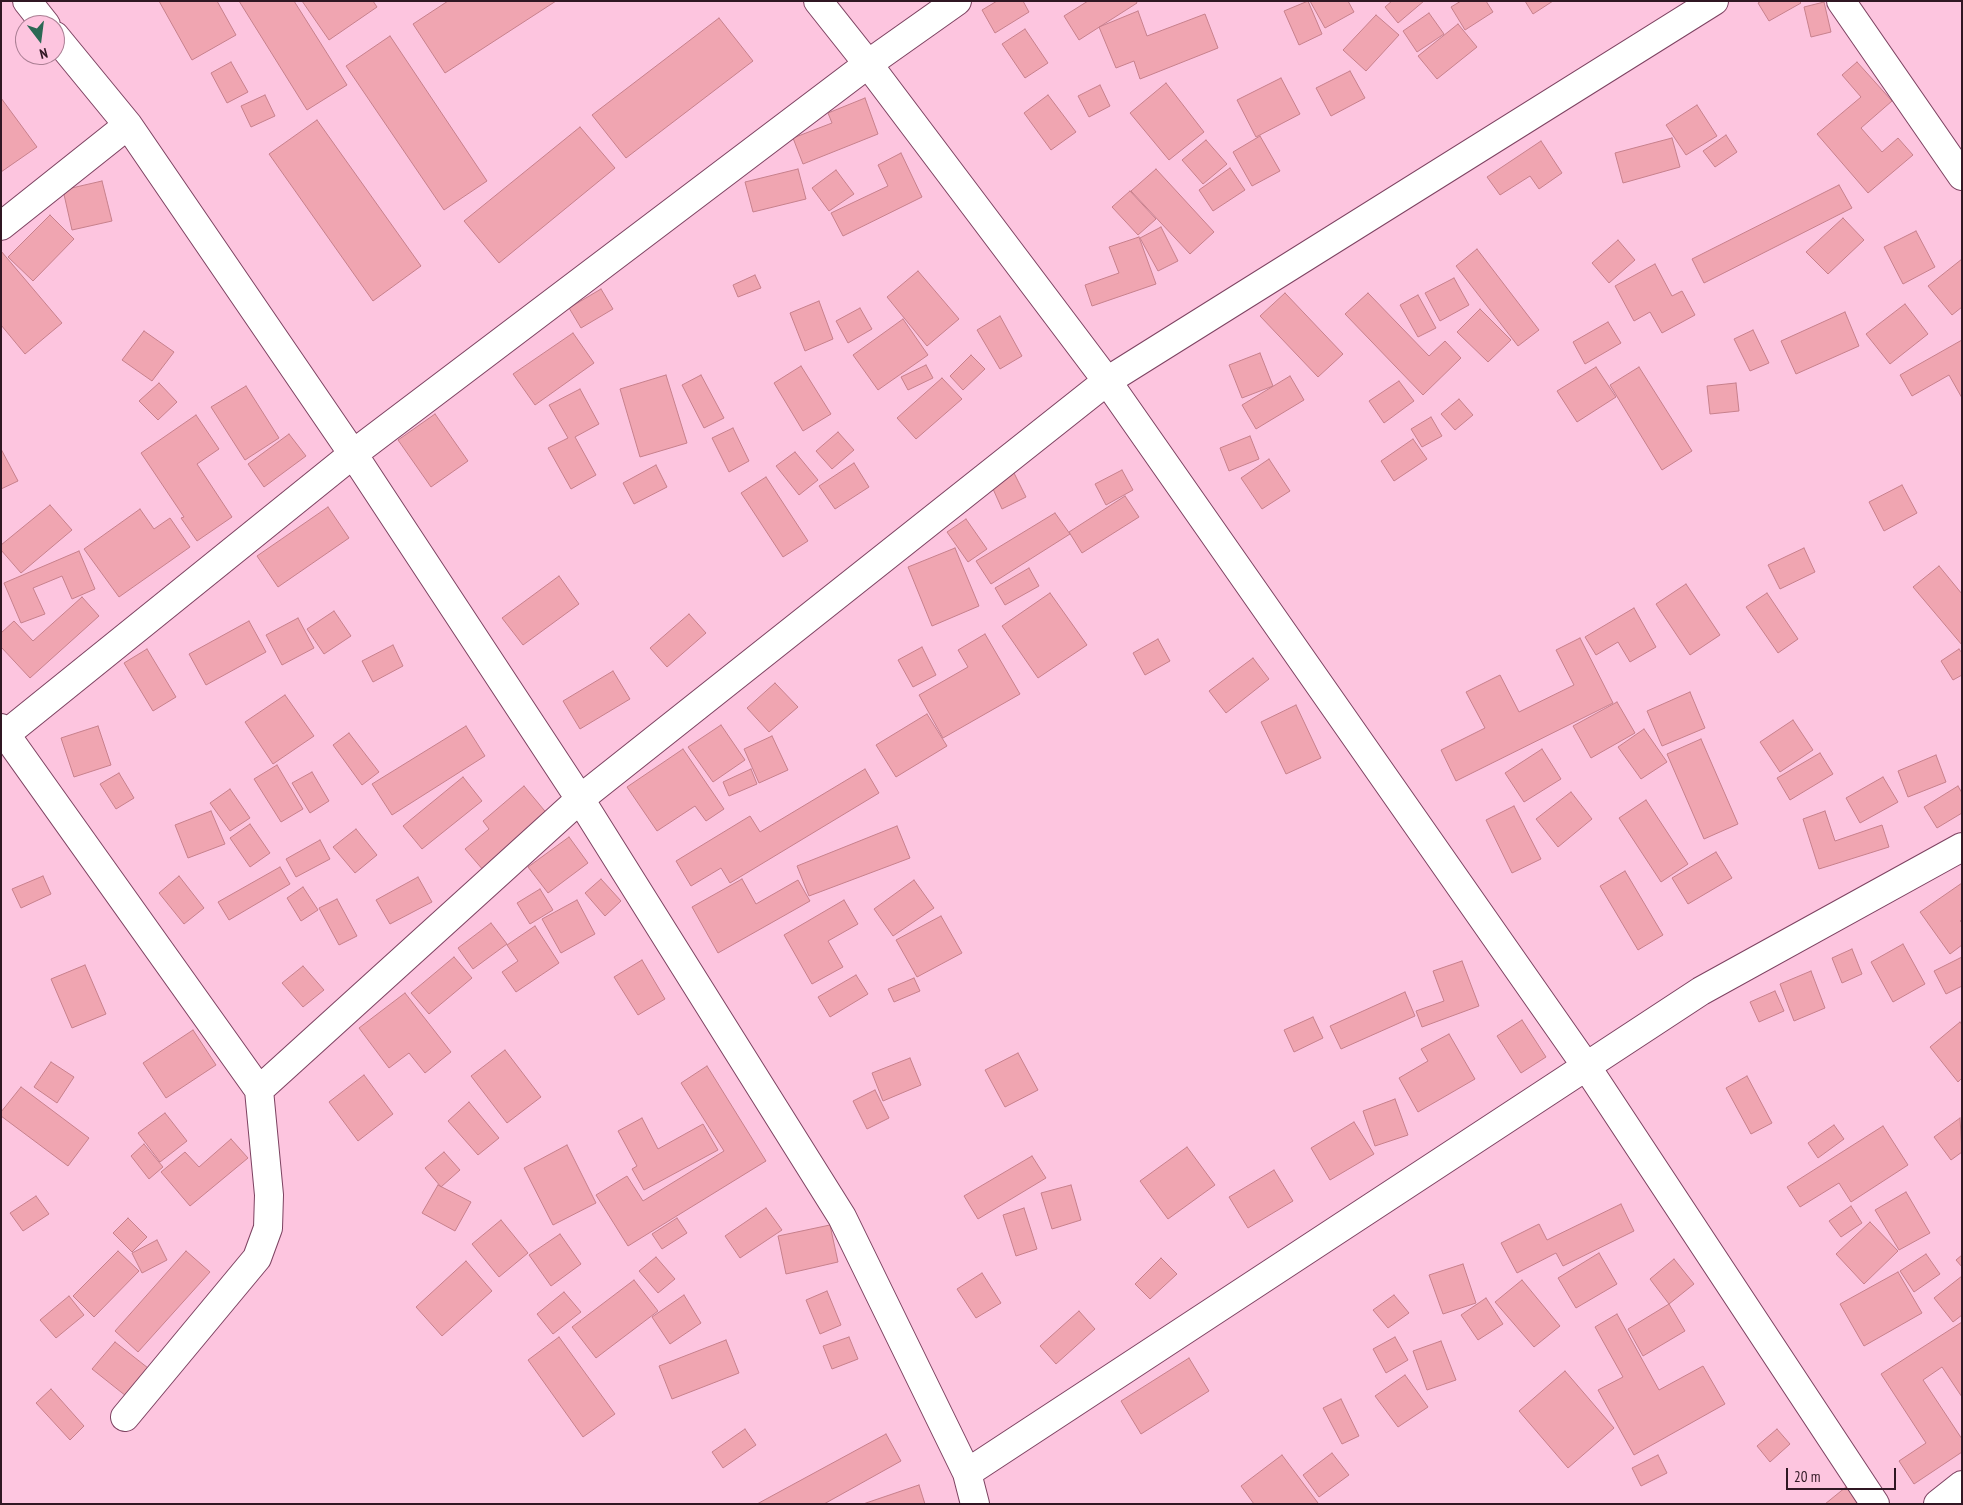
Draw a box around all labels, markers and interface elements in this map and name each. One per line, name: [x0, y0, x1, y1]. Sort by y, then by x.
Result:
north arrow: [15, 15, 65, 65]
text: N: [38, 44, 50, 63]
scale bar: [1788, 1458, 1898, 1490]
text: 20 m: [1794, 1467, 1820, 1486]

